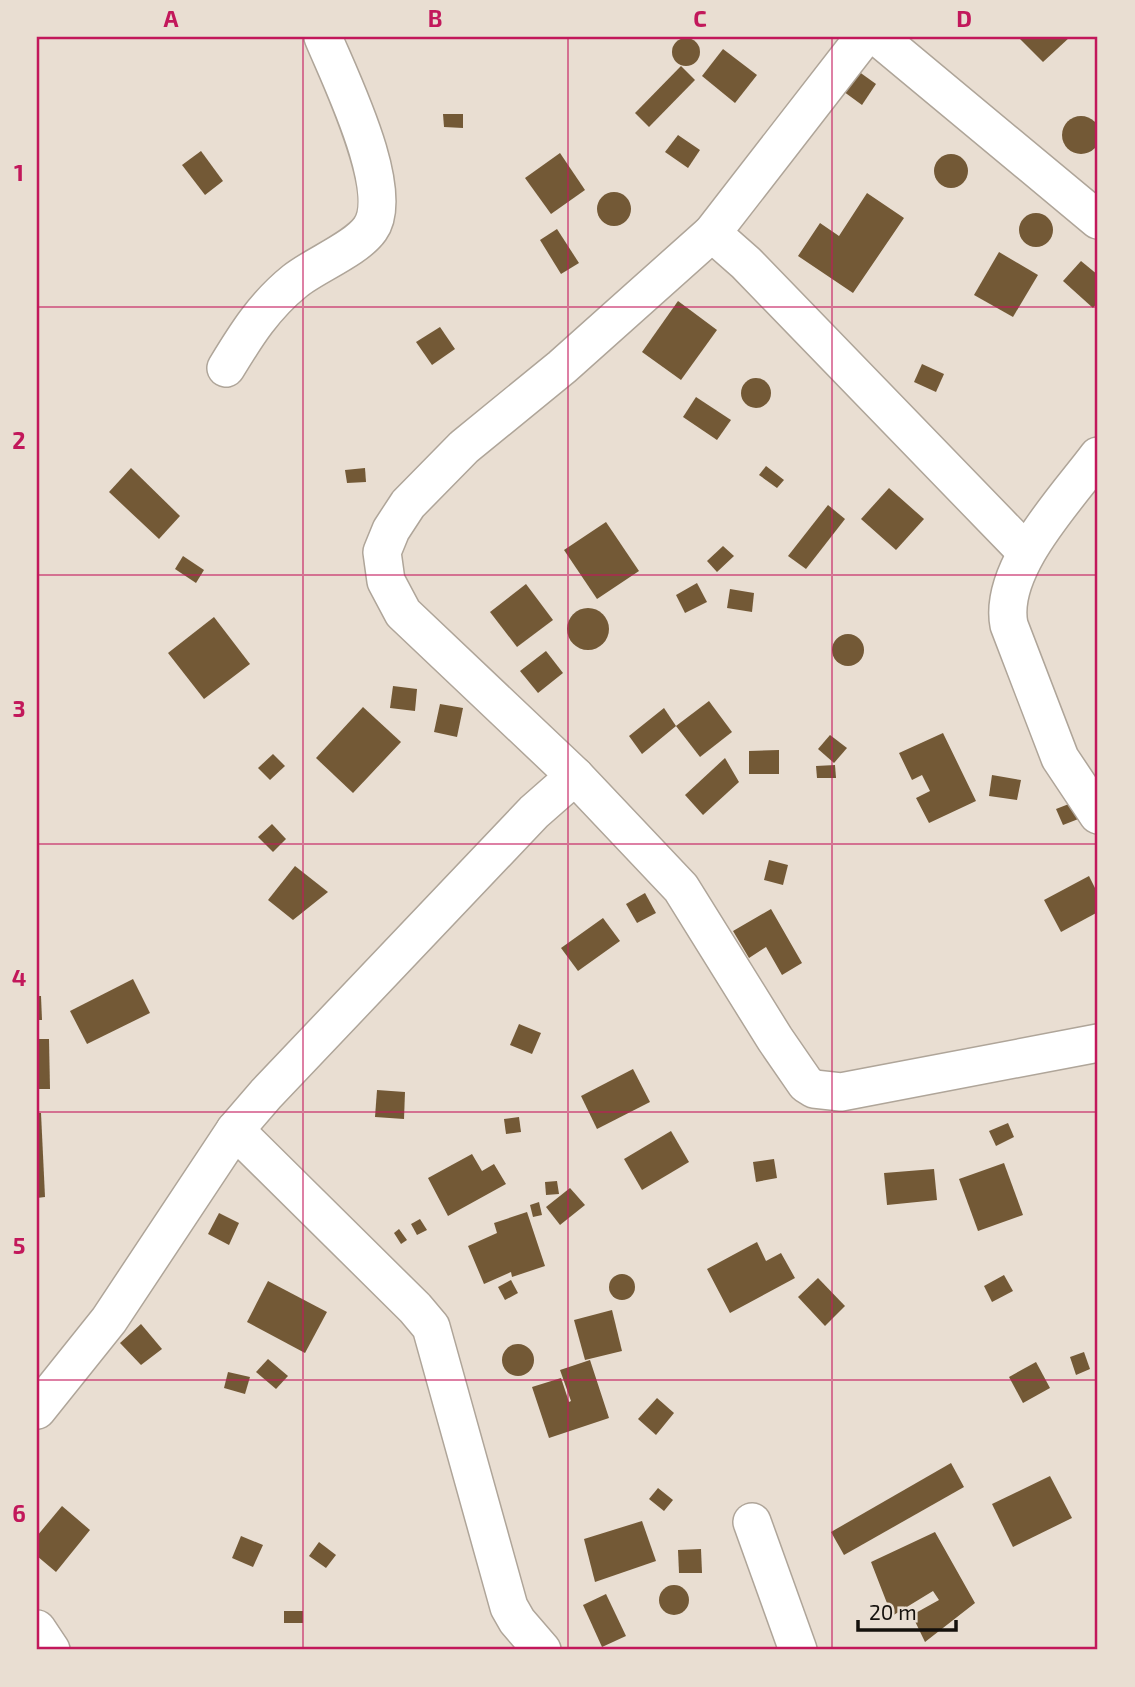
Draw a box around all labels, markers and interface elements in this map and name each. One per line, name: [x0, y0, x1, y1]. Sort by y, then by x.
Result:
text: A: [163, 4, 179, 32]
text: B: [428, 4, 442, 32]
text: C: [693, 4, 707, 32]
text: D: [956, 4, 972, 32]
text: 1: [14, 158, 24, 186]
text: 2: [12, 426, 26, 454]
text: 3: [12, 694, 26, 722]
text: 4: [12, 963, 26, 991]
text: 5: [13, 1231, 25, 1259]
text: 6: [12, 1499, 26, 1527]
scale bar: [858, 1589, 956, 1633]
text: 20 m: [869, 1599, 917, 1624]

